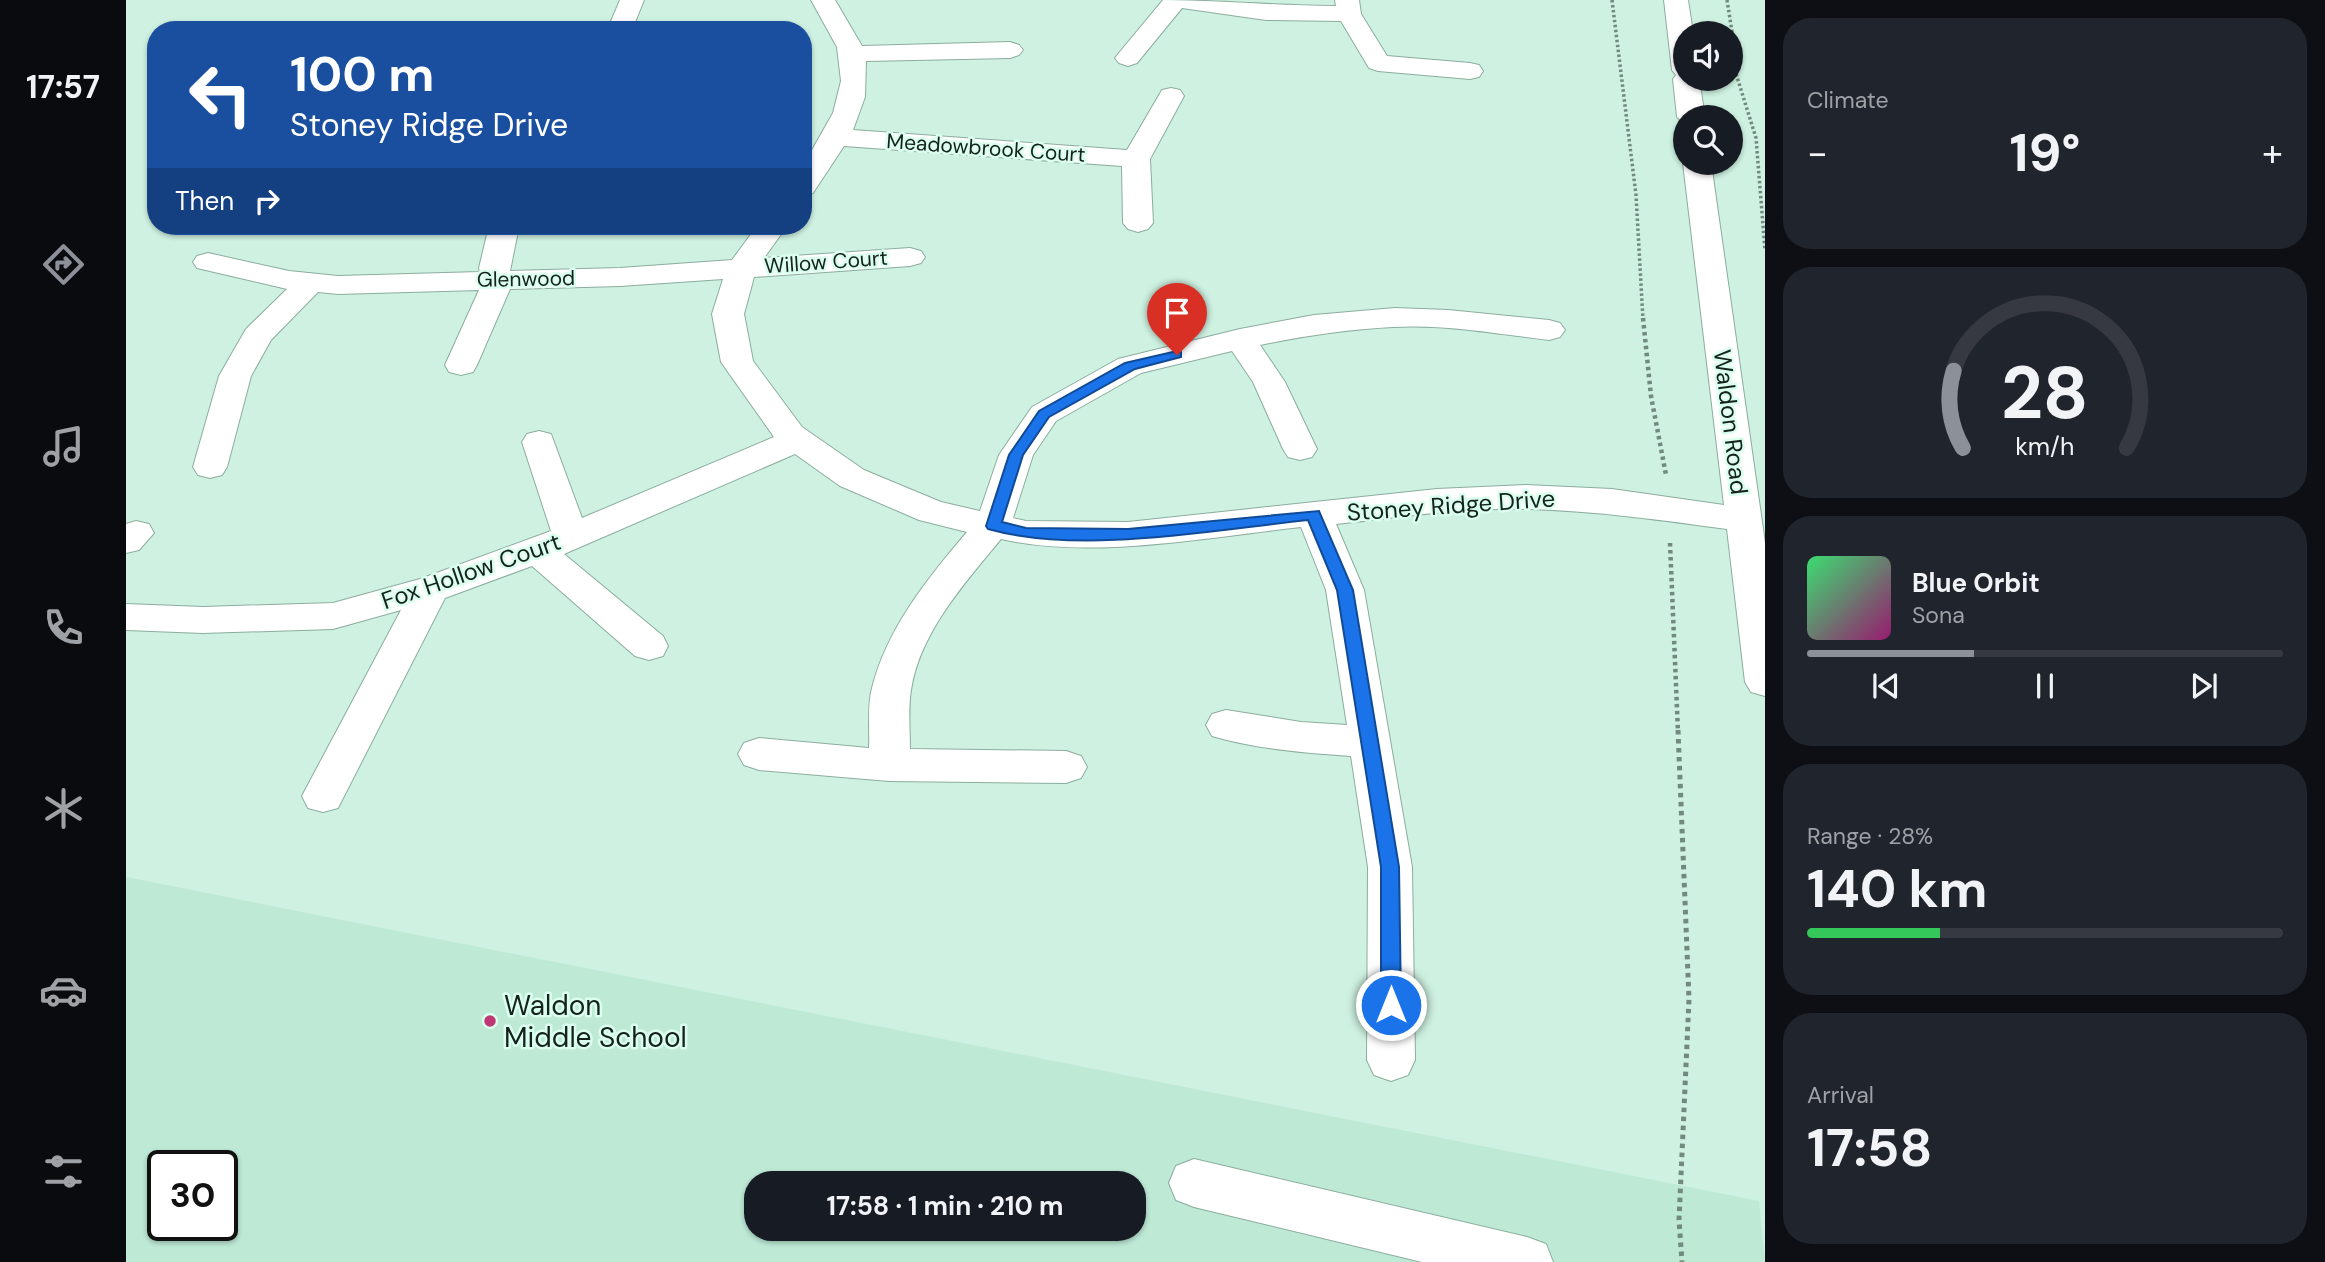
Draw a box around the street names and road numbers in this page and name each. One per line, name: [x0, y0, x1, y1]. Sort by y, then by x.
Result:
street label: Meadowbrook Court: [886, 127, 1086, 169]
street label: Willow Court: [763, 244, 889, 280]
street label: Glenwood: [477, 264, 575, 294]
street label: Waldon Road: [1707, 348, 1755, 496]
street label: Stoney Ridge Drive: [1346, 482, 1556, 528]
street label: Fox Hollow Court: [377, 526, 565, 616]

